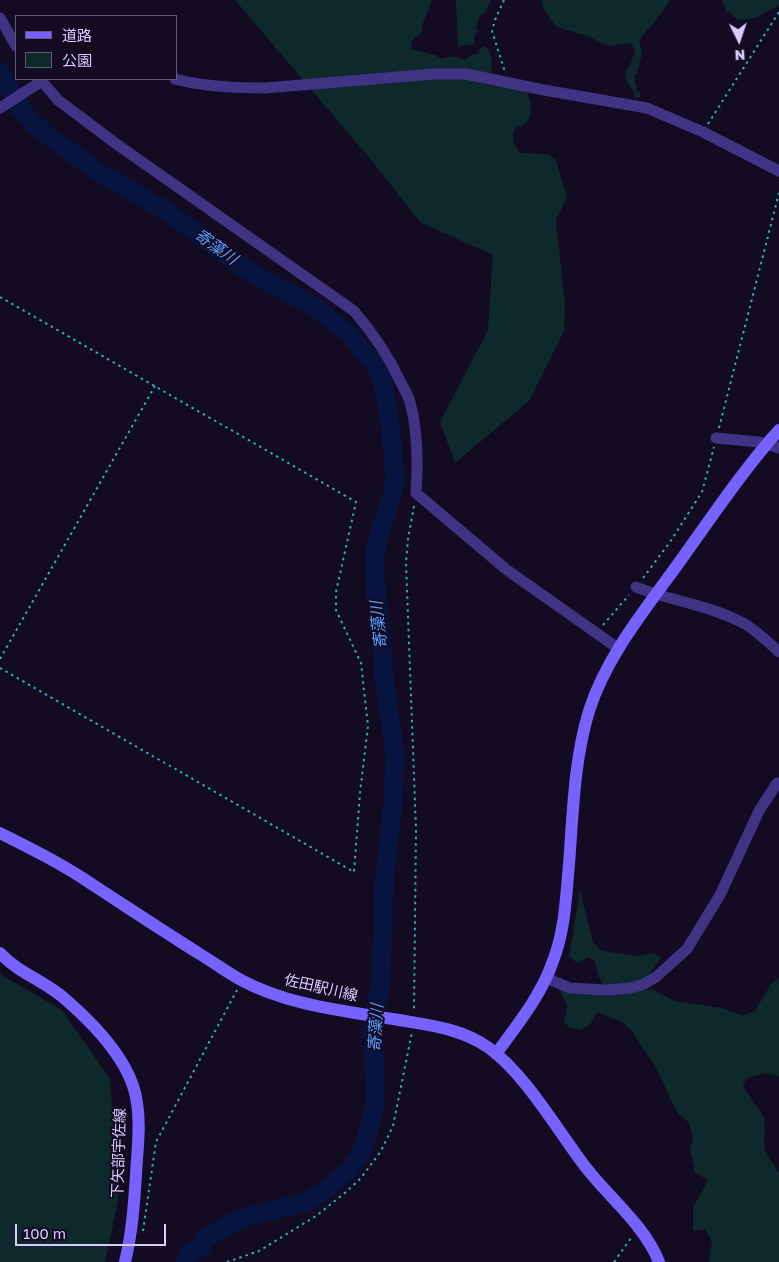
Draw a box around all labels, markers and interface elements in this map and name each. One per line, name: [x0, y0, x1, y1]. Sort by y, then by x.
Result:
legend: [15, 15, 178, 80]
north arrow: [714, 15, 764, 65]
text: 道路: [62, 26, 92, 44]
text: N: [734, 47, 746, 64]
text: 公園: [62, 51, 92, 69]
water label: 寄藻川: [191, 225, 241, 269]
water label: 寄藻川: [367, 600, 391, 650]
street label: 佐田駅川線: [282, 971, 360, 1005]
water label: 寄藻川: [365, 1003, 387, 1053]
street label: 下矢部宇佐線: [108, 1108, 130, 1198]
scale bar: [18, 1214, 169, 1246]
text: 100 m: [23, 1224, 66, 1242]

